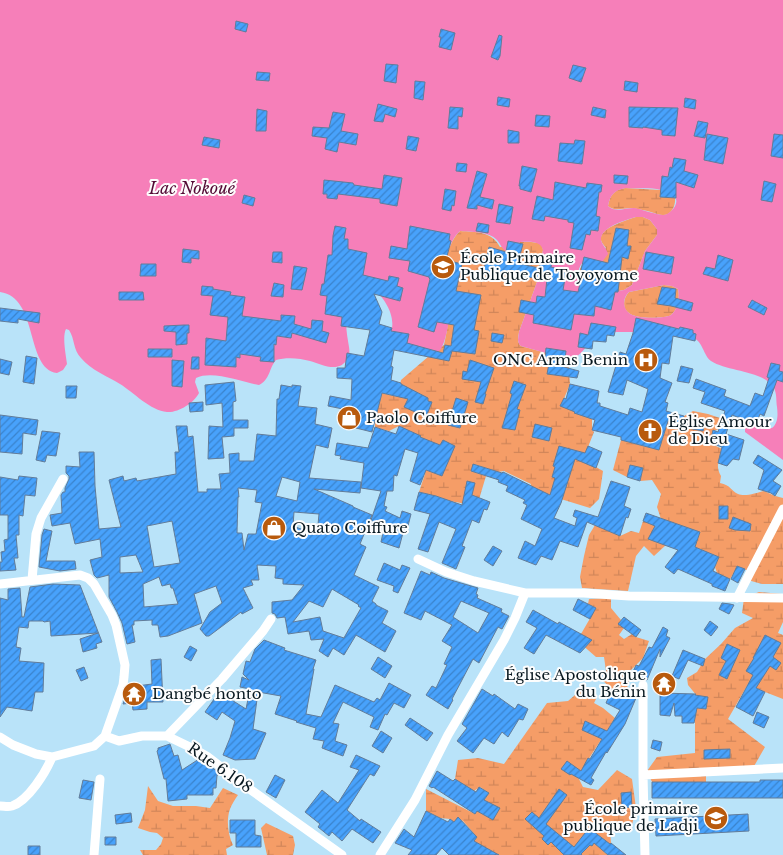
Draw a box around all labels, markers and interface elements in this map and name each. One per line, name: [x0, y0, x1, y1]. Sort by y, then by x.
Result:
water label: Lac Nokoué: [148, 178, 237, 198]
place label: École Primaire Publique de Toyoyome: [460, 248, 638, 284]
school or university icon: École Primaire Publique de Toyoyome: [430, 254, 456, 280]
hospital icon: ONC Arms Benin: [633, 347, 659, 373]
place label: ONC Arms Benin: [493, 350, 628, 369]
shop icon: Paolo Coiffure: [336, 405, 362, 431]
place label: Paolo Coiffure: [366, 408, 477, 427]
place label: Église Amour de Dieu: [668, 412, 773, 448]
church icon: Église Amour de Dieu: [637, 418, 663, 444]
shop icon: Quato Coiffure: [261, 515, 287, 541]
place label: Quato Coiffure: [292, 518, 408, 537]
place label: Église Apostolique du Bénin: [505, 665, 646, 701]
temple icon: Église Apostolique du Bénin: [651, 671, 677, 697]
temple icon: Dangbé honto: [121, 681, 147, 707]
place label: Dangbé honto: [152, 684, 262, 703]
street label: Rue 6.108: [184, 738, 256, 797]
place label: École primaire publique de Ladji: [563, 799, 698, 835]
school or university icon: École primaire publique de Ladji: [703, 805, 729, 831]

